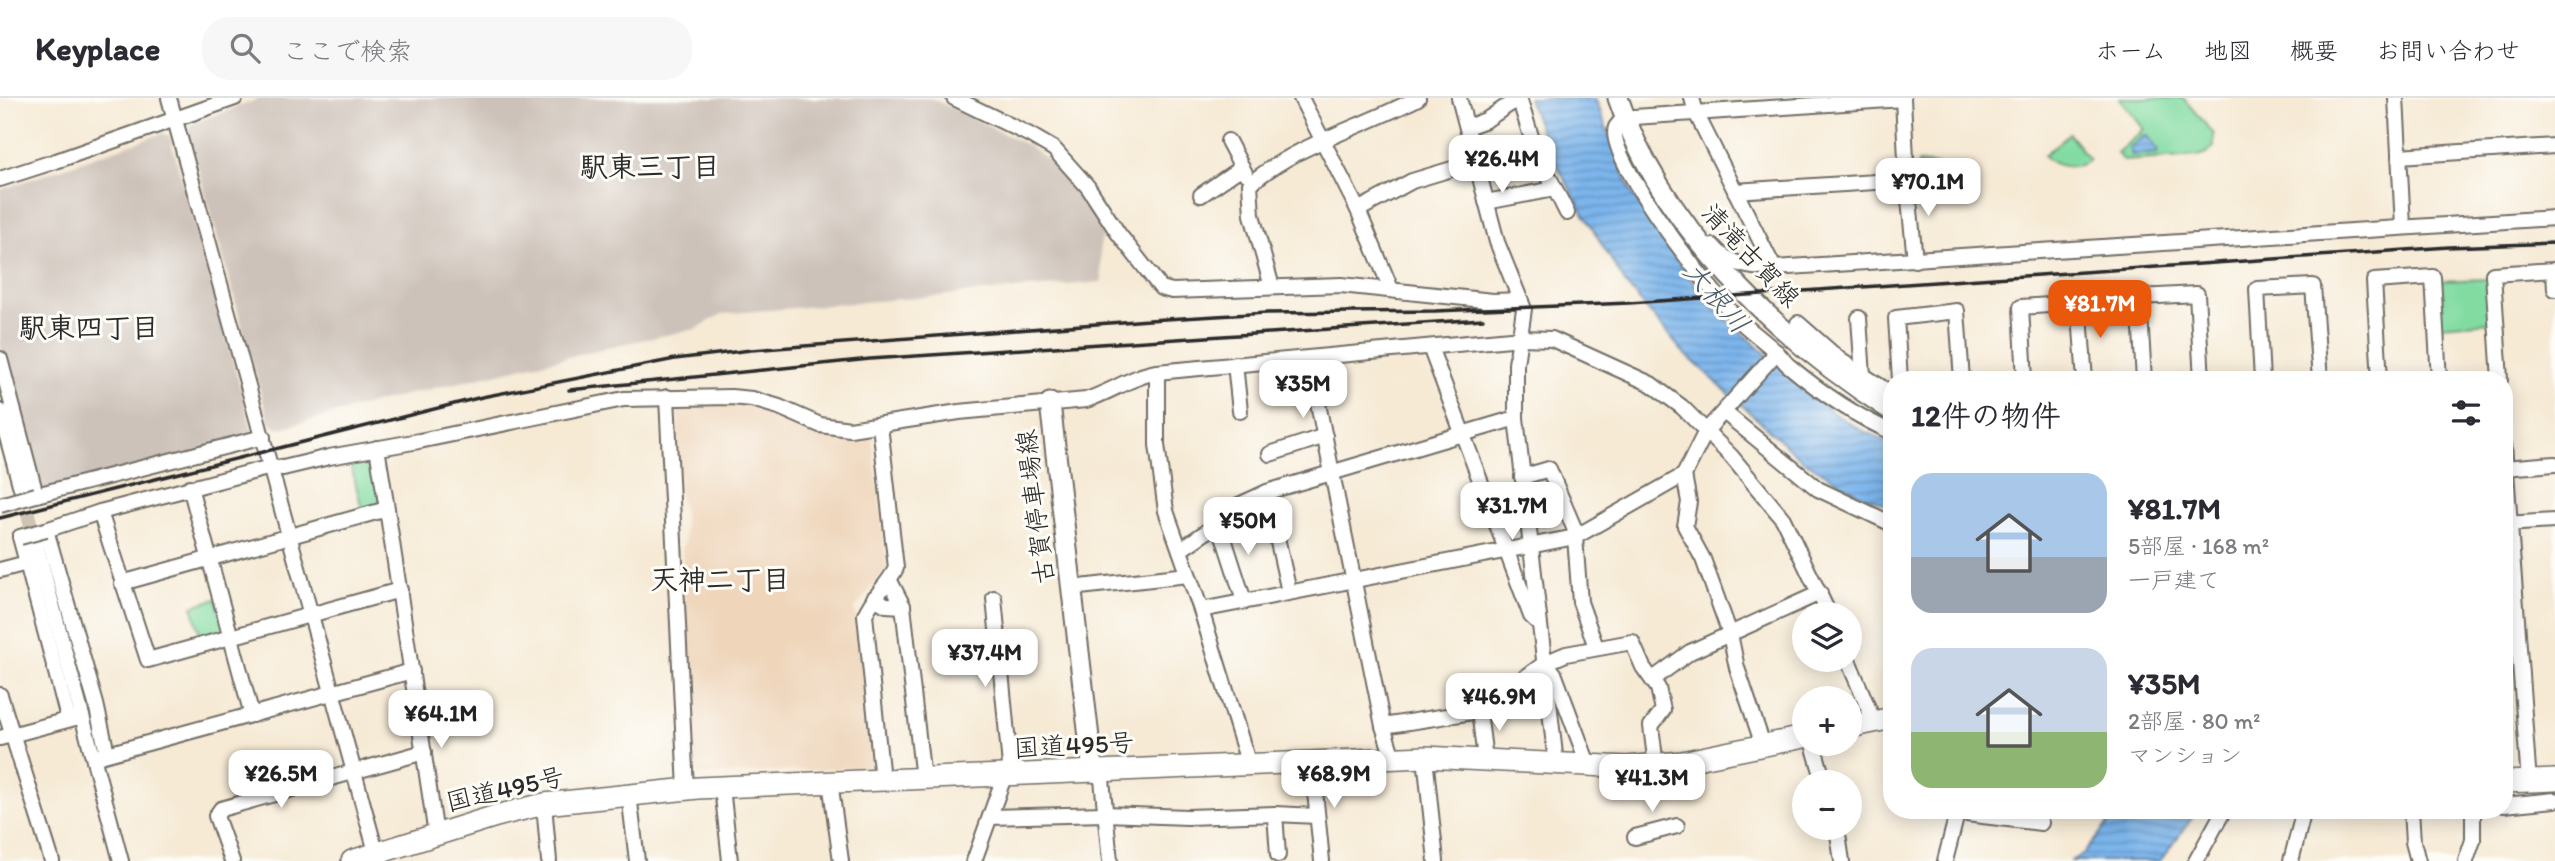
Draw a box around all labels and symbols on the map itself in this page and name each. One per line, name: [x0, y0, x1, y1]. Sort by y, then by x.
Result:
pin: ¥26.4M: [1445, 136, 1559, 195]
district label: 駅東三丁目: [580, 149, 720, 183]
pin: ¥70.1M: [1871, 158, 1985, 218]
street label: 清滝古賀線: [1695, 197, 1807, 313]
water label: 大根川: [1677, 254, 1757, 340]
pin: ¥81.7M: [2043, 280, 2157, 340]
district label: 駅東四丁目: [19, 310, 159, 344]
pin: ¥35M: [1262, 360, 1344, 420]
street label: 古賀停車場線: [1010, 428, 1060, 586]
pin: ¥31.7M: [1455, 482, 1569, 542]
pin: ¥50M: [1207, 498, 1289, 557]
district label: 天神二丁目: [650, 562, 790, 596]
pin: ¥37.4M: [928, 630, 1042, 689]
pin: ¥46.9M: [1442, 674, 1556, 733]
pin: ¥64.1M: [384, 690, 498, 750]
street label: 国道495号: [1013, 726, 1135, 764]
pin: ¥26.5M: [224, 750, 338, 810]
pin: ¥68.9M: [1277, 750, 1391, 810]
pin: ¥41.3M: [1595, 754, 1709, 814]
street label: 国道495号: [443, 760, 567, 818]

